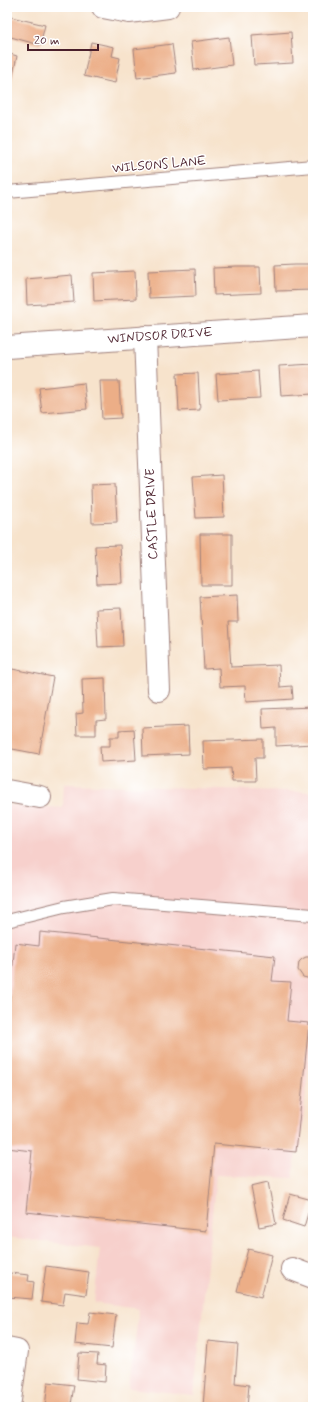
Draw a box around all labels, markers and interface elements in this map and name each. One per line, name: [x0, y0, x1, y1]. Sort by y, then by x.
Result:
scale bar: [28, 26, 98, 52]
text: 20 m: [34, 33, 60, 49]
street label: WILSONS LANE: [111, 152, 207, 178]
street label: WINDSOR DRIVE: [107, 324, 213, 348]
street label: CASTLE DRIVE: [142, 468, 162, 560]

